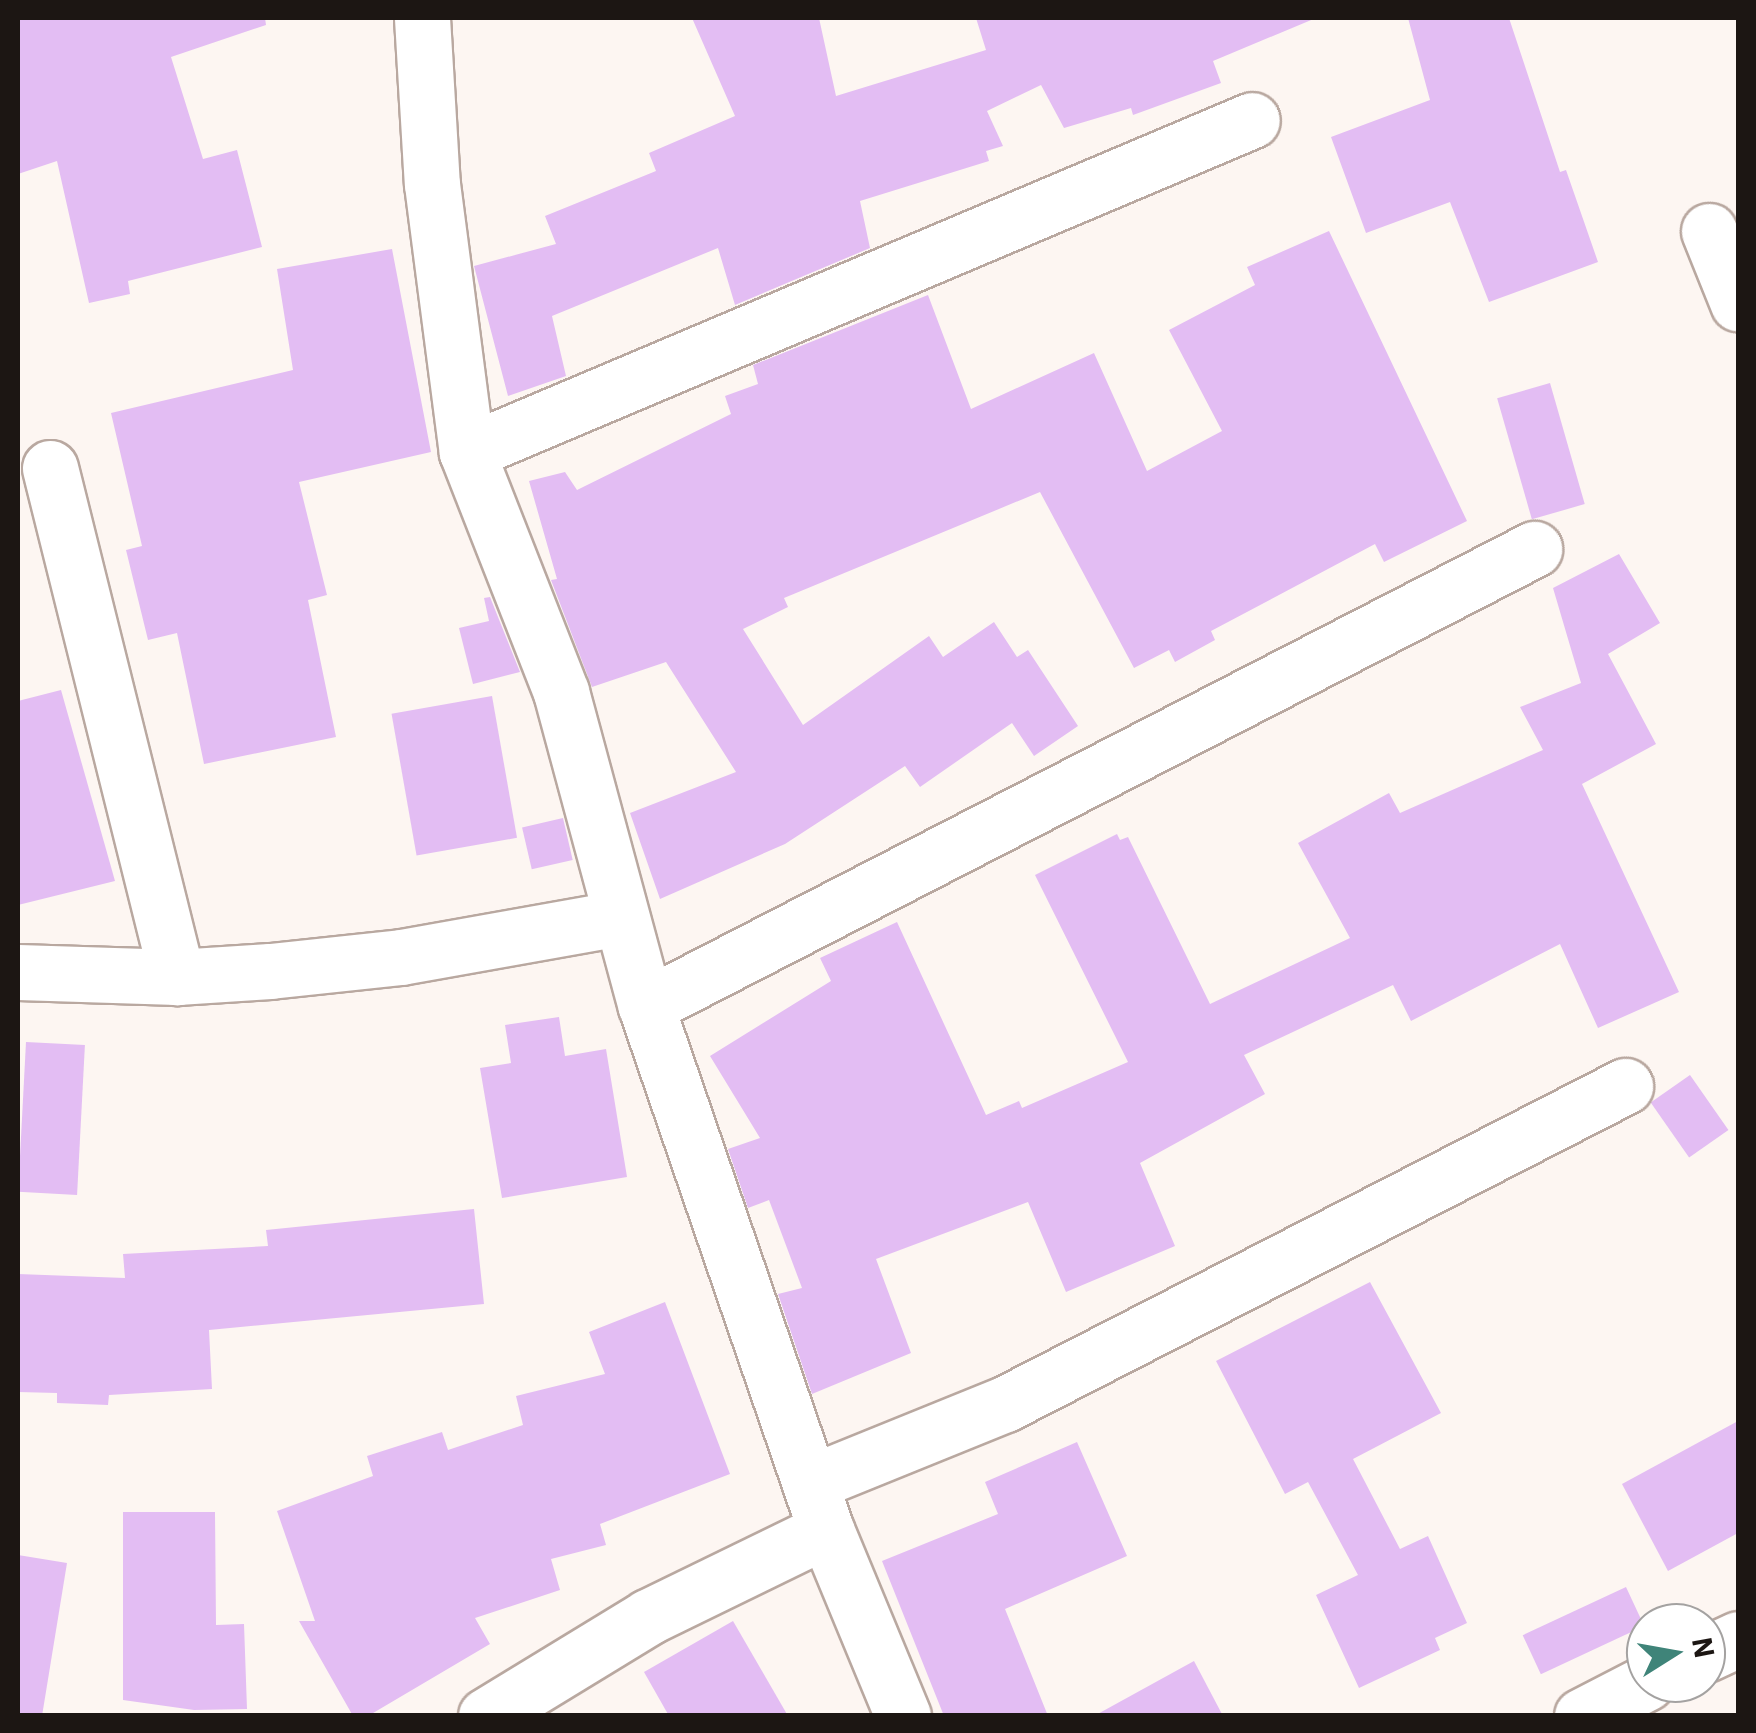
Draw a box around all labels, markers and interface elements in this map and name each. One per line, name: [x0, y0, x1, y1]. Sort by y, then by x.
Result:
north arrow: [1626, 1603, 1726, 1703]
text: N: [1684, 1634, 1724, 1661]

